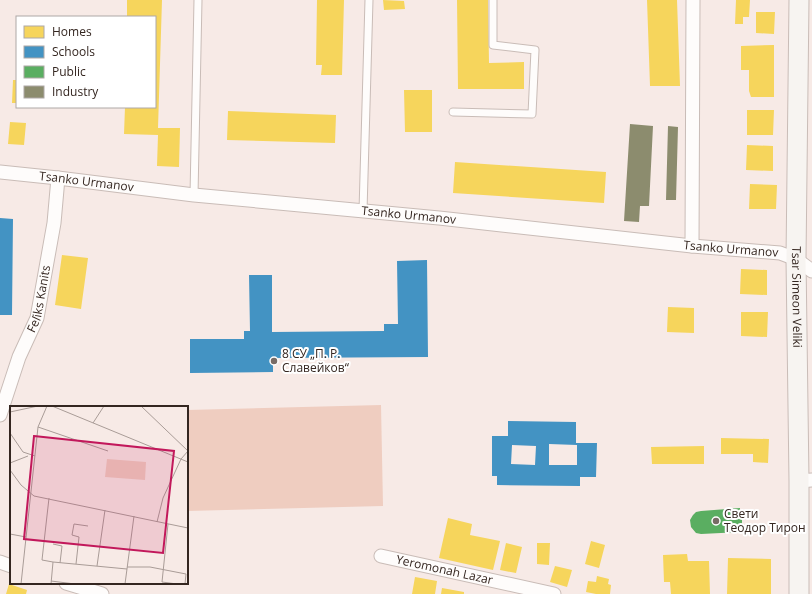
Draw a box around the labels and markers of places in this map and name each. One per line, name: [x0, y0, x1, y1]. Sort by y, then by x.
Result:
place label: 8 СУ „П. Р. Славейков“: [282, 345, 350, 376]
marker: 8 СУ „П. Р. Славейков“: [269, 356, 279, 366]
place label: Свети Теодор Тирон: [724, 505, 806, 536]
marker: Свети Теодор Тирон: [711, 516, 721, 526]

